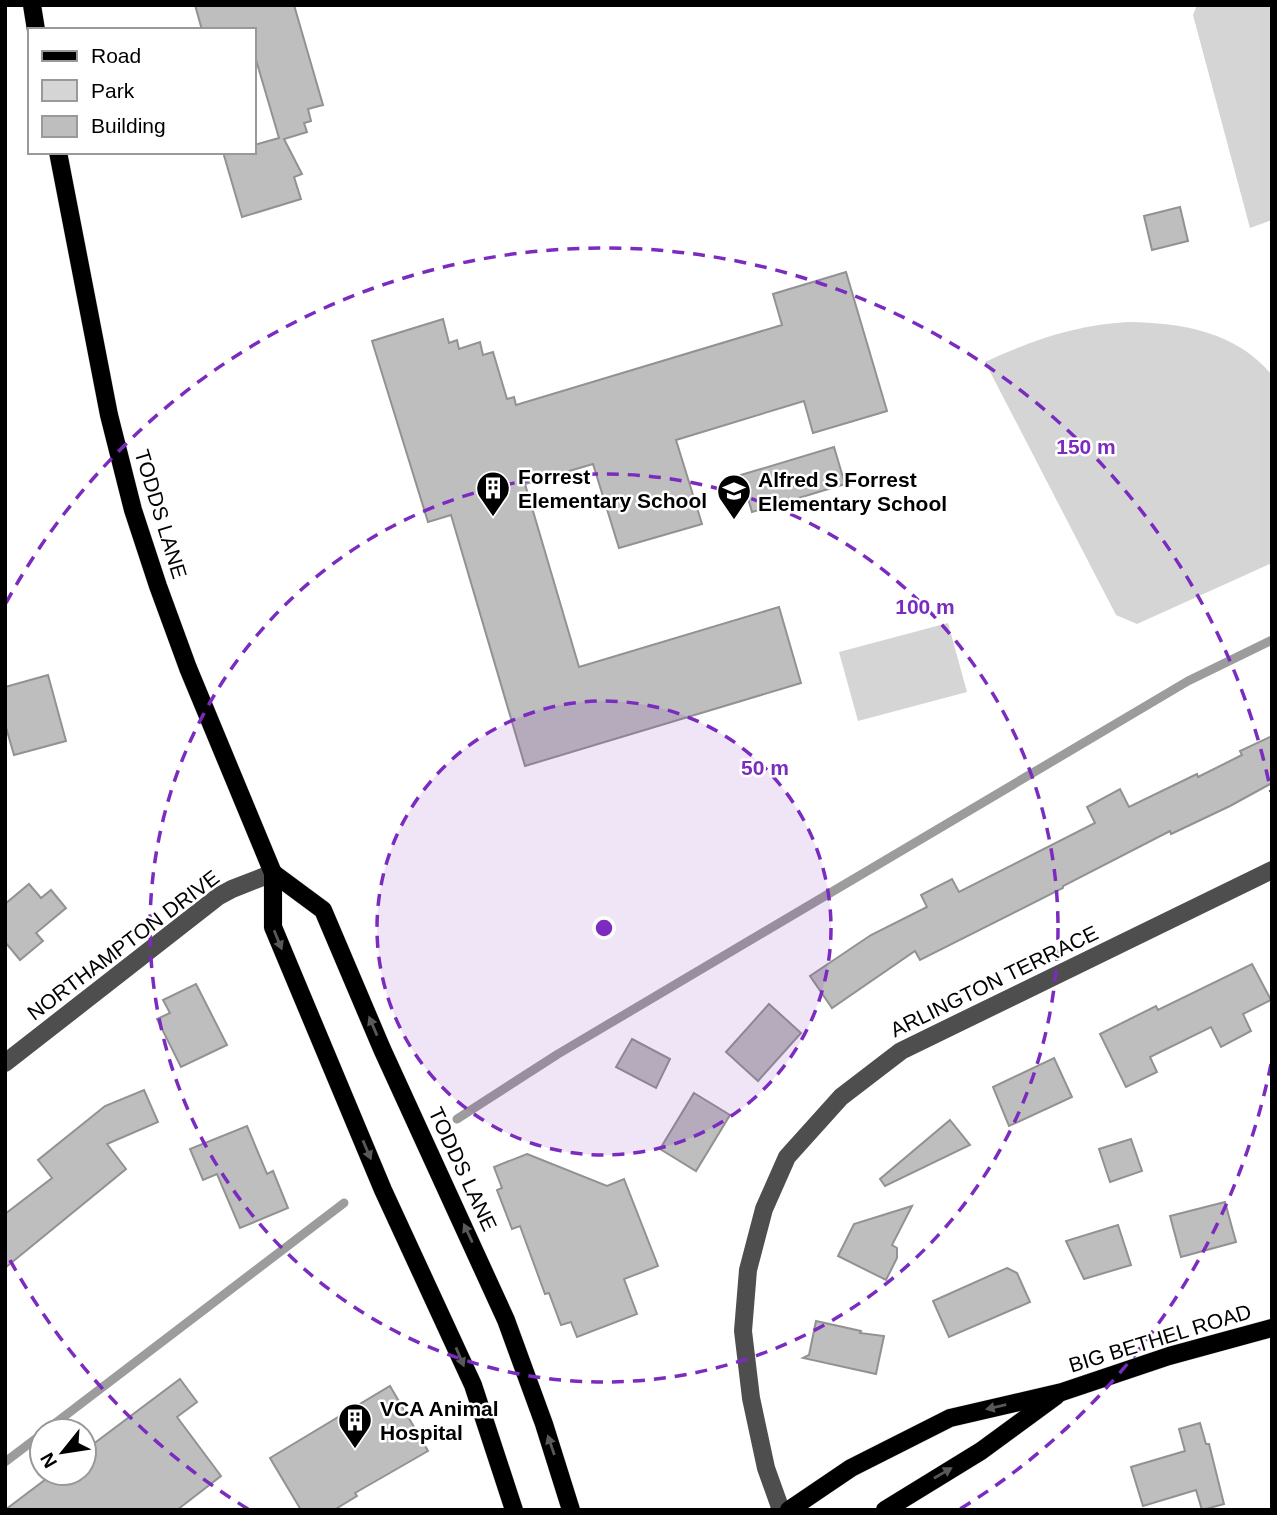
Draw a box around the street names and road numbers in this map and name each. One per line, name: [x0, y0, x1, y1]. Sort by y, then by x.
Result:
street label: TODDS LANE: [130, 447, 192, 581]
street label: NORTHAMPTON DRIVE: [23, 865, 223, 1025]
street label: ARLINGTON TERRACE: [887, 921, 1101, 1041]
street label: TODDS LANE: [424, 1103, 502, 1235]
street label: BIG BETHEL ROAD: [1066, 1299, 1254, 1377]

